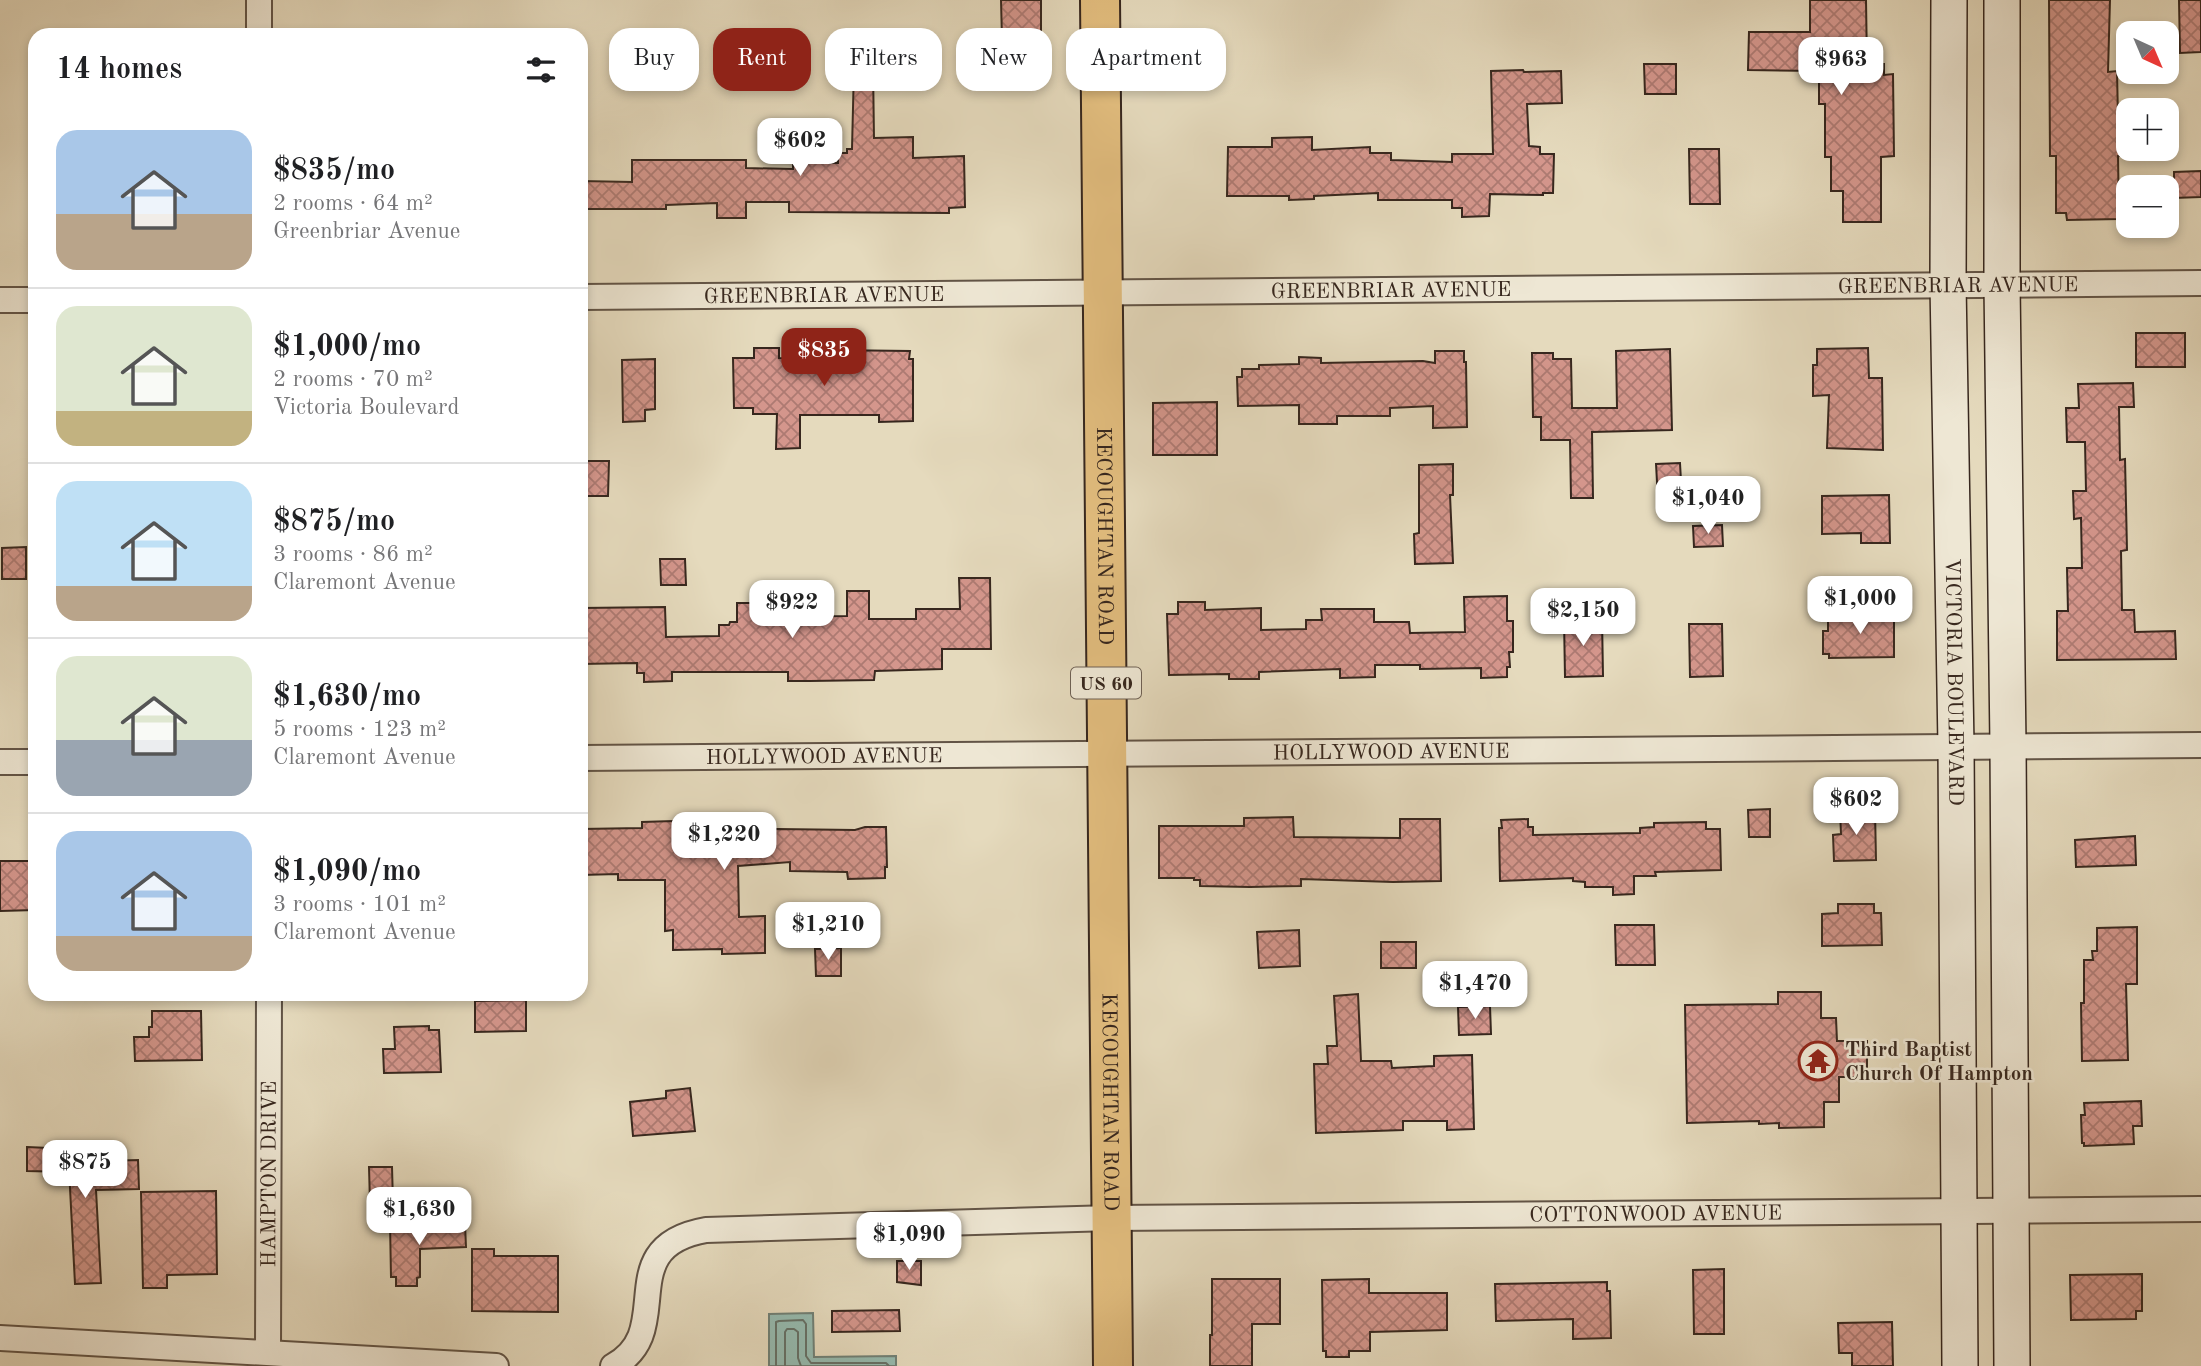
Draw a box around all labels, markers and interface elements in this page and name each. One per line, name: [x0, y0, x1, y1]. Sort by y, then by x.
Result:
north arrow: [2116, 21, 2179, 84]
map controls: [2116, 21, 2179, 238]
chip: Buy: [609, 28, 699, 91]
chip: Rent: [713, 28, 811, 91]
chip: Filters: [825, 28, 942, 91]
chip: New: [956, 28, 1052, 91]
chip: Apartment: [1066, 28, 1226, 91]
pin: $963: [1800, 38, 1882, 97]
text: $963: [1814, 48, 1868, 71]
icon: filters: [522, 51, 560, 89]
text: 14 homes: [56, 55, 182, 85]
button: +: [2116, 98, 2179, 161]
pin: $602: [759, 118, 841, 178]
text: $602: [773, 129, 827, 152]
text: $835/mo: [273, 156, 395, 186]
icon: home: [112, 158, 196, 242]
button: −: [2116, 175, 2179, 238]
text: 2 rooms · 64 m²: [273, 192, 433, 215]
text: Greenbriar Avenue: [273, 220, 460, 243]
street label: GREENBRIAR AVENUE: [1838, 275, 2078, 298]
street label: GREENBRIAR AVENUE: [1271, 280, 1511, 303]
street label: GREENBRIAR AVENUE: [704, 285, 944, 308]
pin: $835: [783, 328, 865, 388]
text: $1,000/mo: [273, 332, 421, 362]
icon: home: [112, 334, 196, 418]
text: $835: [797, 339, 851, 362]
text: 2 rooms · 70 m²: [273, 368, 433, 391]
text: Victoria Boulevard: [273, 396, 459, 419]
street label: KECOUGHTAN ROAD: [1092, 427, 1115, 645]
pin: $1,040: [1651, 476, 1765, 536]
text: $1,040: [1671, 487, 1745, 510]
text: $875/mo: [273, 507, 395, 537]
icon: home: [112, 509, 196, 593]
text: 3 rooms · 86 m²: [273, 543, 433, 566]
street label: VICTORIA BOULEVARD: [1941, 558, 1965, 806]
text: Claremont Avenue: [273, 571, 456, 594]
pin: $1,000: [1803, 576, 1917, 636]
pin: $922: [751, 580, 833, 640]
text: $1,000: [1823, 587, 1897, 610]
pin: $2,150: [1526, 588, 1640, 648]
text: $922: [765, 591, 819, 614]
text: $2,150: [1546, 599, 1620, 622]
road number: US 60: [1071, 668, 1141, 698]
text: $1,630/mo: [273, 682, 421, 712]
icon: home: [112, 684, 196, 768]
text: 5 rooms · 123 m²: [273, 718, 446, 741]
street label: HOLLYWOOD AVENUE: [1273, 742, 1509, 764]
text: Claremont Avenue: [273, 746, 456, 769]
street label: HOLLYWOOD AVENUE: [706, 746, 942, 769]
pin: $602: [1815, 778, 1897, 837]
text: $602: [1829, 788, 1883, 811]
pin: $1,220: [667, 812, 781, 872]
text: $1,220: [687, 823, 761, 846]
text: $1,090/mo: [273, 857, 421, 887]
icon: home: [112, 859, 196, 943]
text: 3 rooms · 101 m²: [273, 893, 446, 916]
pin: $1,210: [771, 902, 885, 962]
text: $1,210: [791, 913, 865, 936]
text: Claremont Avenue: [273, 921, 456, 944]
pin: $1,470: [1418, 962, 1532, 1021]
text: $1,470: [1438, 972, 1512, 995]
street label: KECOUGHTAN ROAD: [1097, 993, 1121, 1211]
temple icon: Third Baptist Church Of Hampton: [1797, 1040, 1839, 1082]
place label: Third Baptist Church Of Hampton: [1845, 1040, 2033, 1085]
street label: HAMPTON DRIVE: [259, 1081, 281, 1267]
pin: $875: [44, 1140, 126, 1200]
text: $875: [58, 1151, 112, 1174]
pin: $1,630: [362, 1188, 476, 1247]
text: $1,630: [382, 1198, 456, 1221]
street label: COTTONWOOD AVENUE: [1529, 1203, 1782, 1227]
pin: $1,090: [852, 1212, 966, 1272]
text: $1,090: [872, 1223, 946, 1246]

